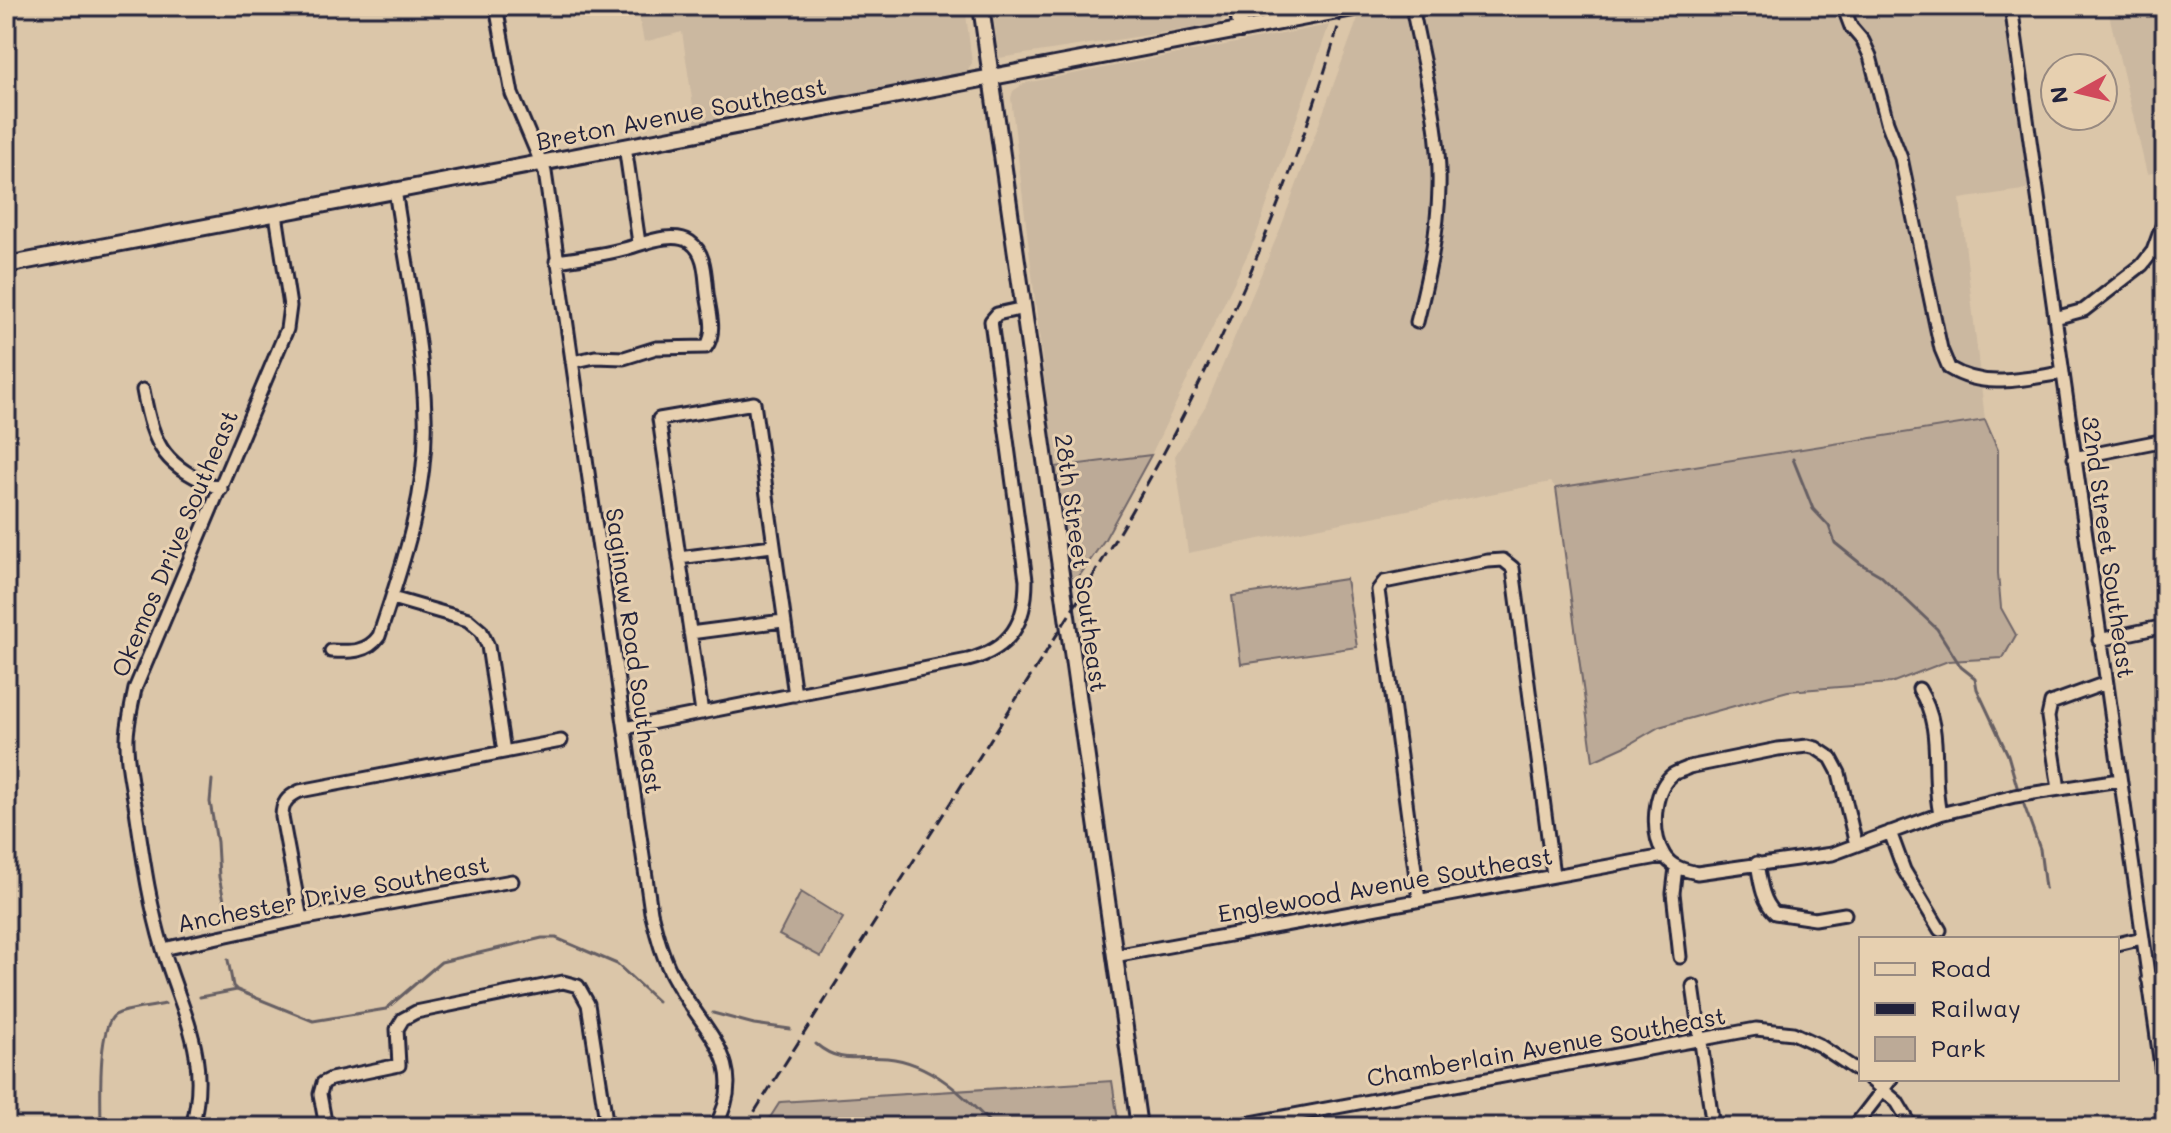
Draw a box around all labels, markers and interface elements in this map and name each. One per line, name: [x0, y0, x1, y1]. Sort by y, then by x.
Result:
north arrow: [2039, 52, 2119, 132]
street label: Breton Avenue Southeast: [533, 70, 829, 156]
text: N: [2043, 85, 2074, 105]
street label: Okemos Drive Southeast: [104, 405, 244, 681]
street label: 32nd Street Southeast: [2075, 414, 2143, 680]
street label: 28th Street Southeast: [1049, 432, 1115, 694]
street label: Saginaw Road Southeast: [600, 506, 670, 796]
street label: Englewood Avenue Southeast: [1215, 839, 1555, 929]
street label: Anchester Drive Southeast: [174, 848, 492, 938]
legend: [1859, 937, 2119, 1081]
text: Road: [1931, 952, 1991, 983]
text: Railway: [1931, 992, 2021, 1023]
street label: Chamberlain Avenue Southeast: [1364, 999, 1728, 1093]
text: Park: [1931, 1032, 1985, 1063]

